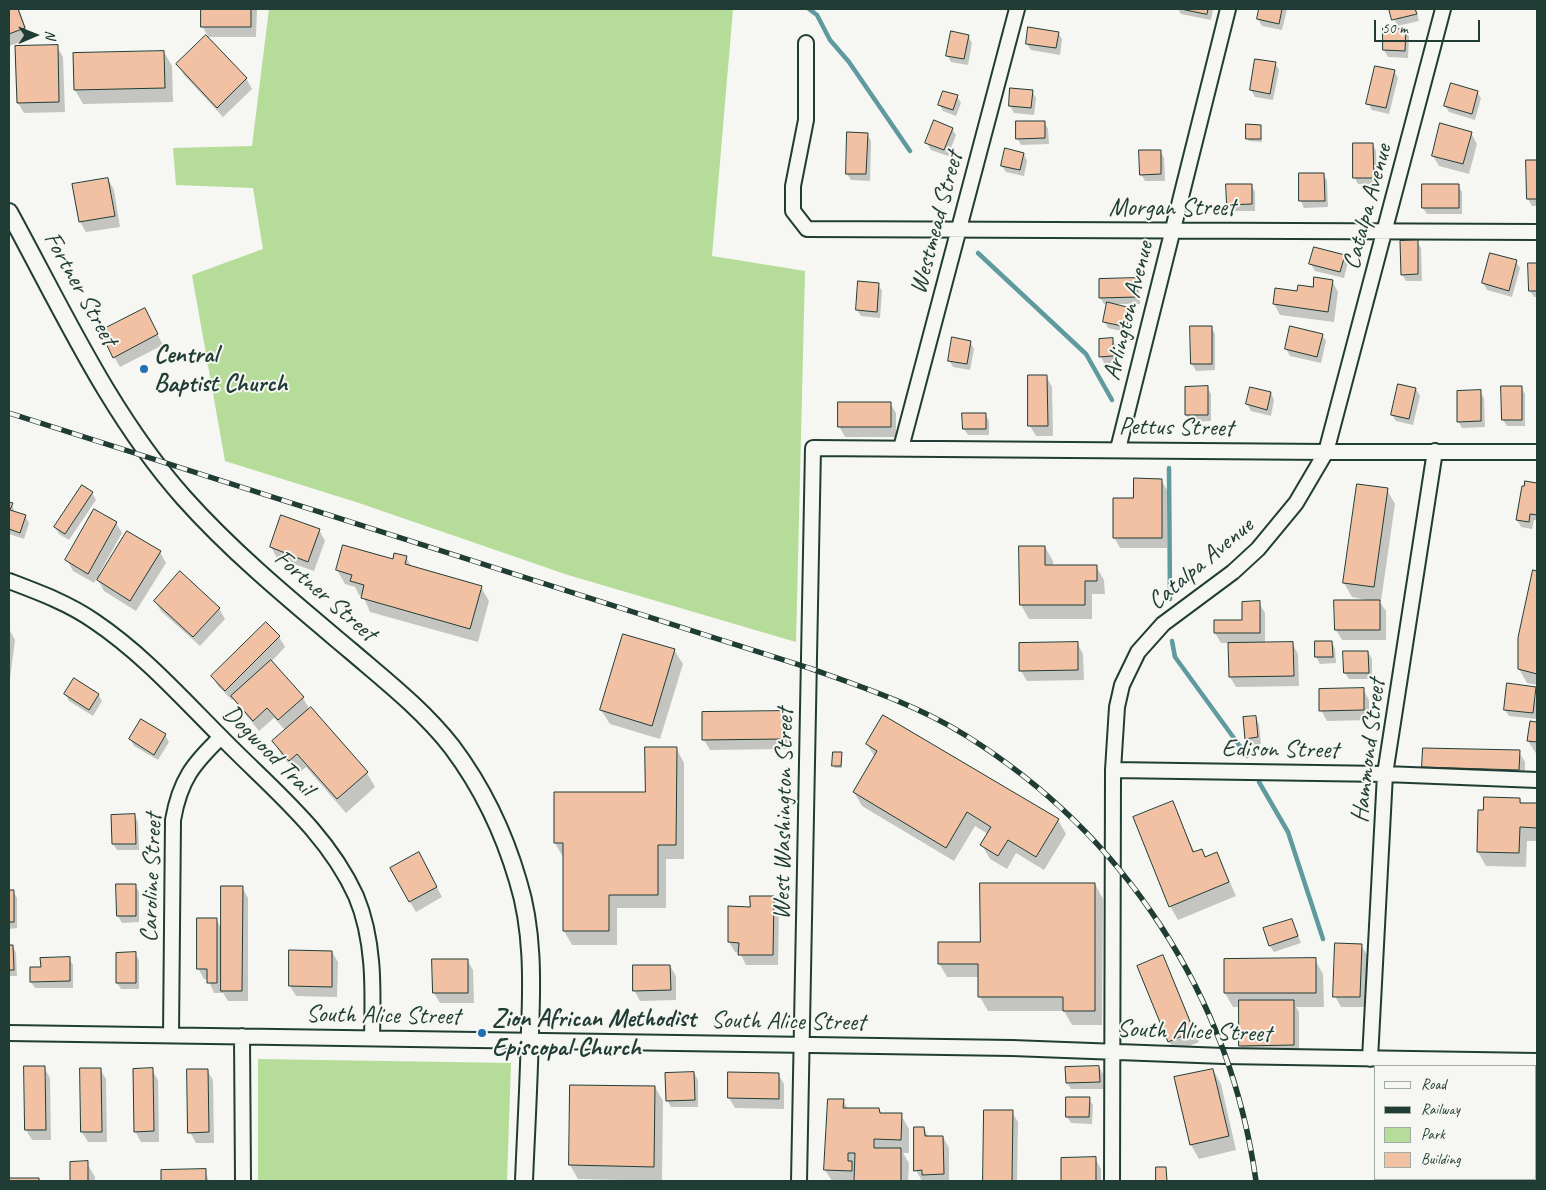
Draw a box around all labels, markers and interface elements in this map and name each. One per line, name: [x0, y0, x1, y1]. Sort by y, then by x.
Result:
north arrow: [10, 10, 60, 60]
scale bar: [1376, 10, 1482, 42]
text: 50 m: [1382, 19, 1408, 38]
text: N: [42, 30, 59, 39]
street label: Catalpa Avenue: [1337, 141, 1399, 273]
street label: Westmead Street: [904, 149, 970, 297]
street label: Morgan Street: [1109, 193, 1235, 223]
street label: Fortner Street: [36, 227, 124, 351]
street label: Arlington Avenue: [1097, 238, 1161, 384]
place label: Central Baptist Church: [154, 340, 287, 399]
marker: Central Baptist Church: [138, 363, 150, 375]
street label: Pettus Street: [1119, 412, 1233, 444]
street label: Catalpa Avenue: [1142, 511, 1260, 617]
street label: Fortner Street: [268, 543, 382, 649]
street label: Hammond Street: [1345, 677, 1393, 825]
street label: Dogwood Trail: [216, 699, 320, 803]
street label: West Washington Street: [767, 708, 801, 920]
street label: Edison Street: [1221, 734, 1339, 766]
street label: Caroline Street: [135, 813, 169, 943]
street label: South Alice Street: [306, 1000, 460, 1032]
place label: Zion African Methodist Episcopal Church: [492, 1004, 695, 1063]
street label: South Alice Street: [711, 1006, 865, 1038]
street label: South Alice Street: [1116, 1014, 1272, 1050]
marker: Zion African Methodist Episcopal Church: [476, 1027, 488, 1039]
legend: [1374, 1065, 1536, 1180]
text: Road: [1421, 1075, 1446, 1094]
text: Railway: [1421, 1100, 1460, 1119]
text: Park: [1421, 1125, 1445, 1144]
text: Building: [1421, 1150, 1460, 1169]

